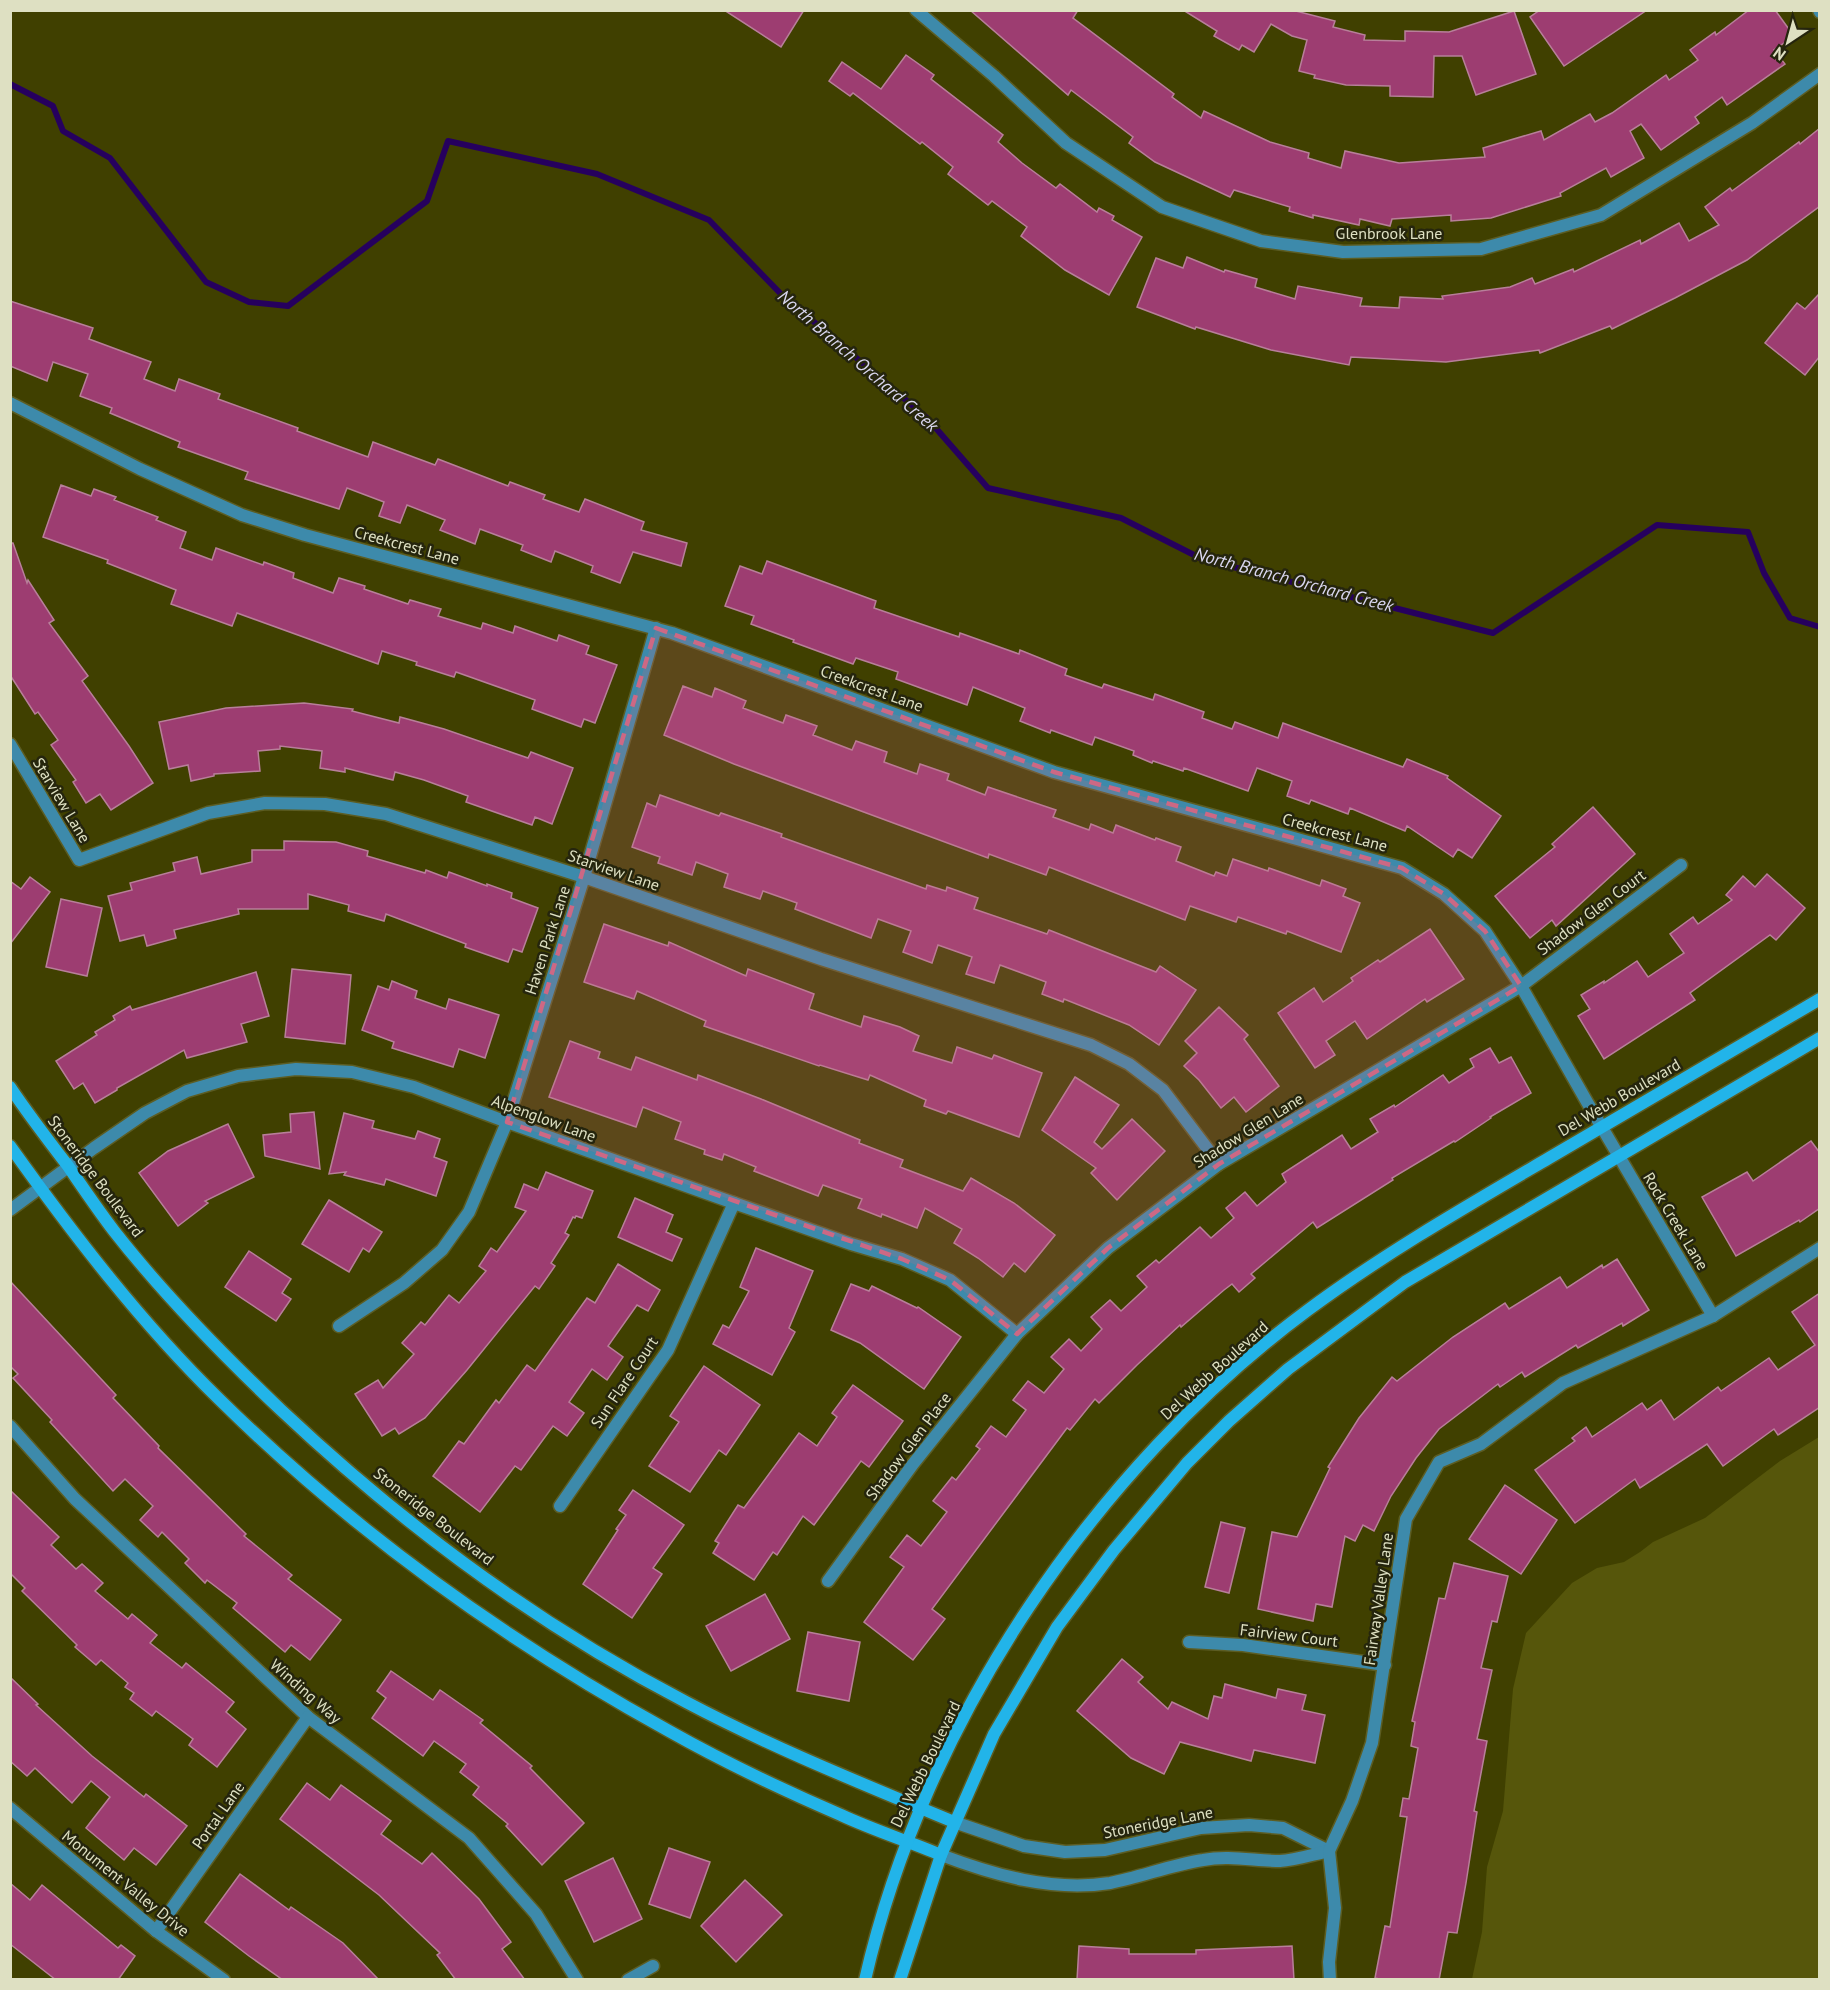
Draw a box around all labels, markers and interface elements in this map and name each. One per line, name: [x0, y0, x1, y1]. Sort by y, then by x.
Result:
north arrow: [1758, 12, 1818, 72]
text: N: [1769, 43, 1789, 65]
street label: Glenbrook Lane: [1336, 223, 1442, 243]
water label: North Branch Orchard Creek: [773, 285, 944, 437]
street label: Creekcrest Lane: [352, 521, 462, 569]
water label: North Branch Orchard Creek: [1192, 542, 1397, 617]
street label: Creekcrest Lane: [818, 660, 926, 716]
street label: Starview Lane: [29, 754, 95, 846]
street label: Creekcrest Lane: [1280, 808, 1390, 856]
street label: Starview Lane: [566, 845, 662, 895]
street label: Shadow Glen Court: [1533, 864, 1650, 959]
street label: Haven Park Lane: [520, 883, 574, 997]
street label: Del Webb Boulevard: [1554, 1054, 1684, 1140]
street label: Shadow Glen Lane: [1189, 1088, 1307, 1172]
street label: Alpenglow Lane: [489, 1090, 599, 1146]
street label: Stoneridge Boulevard: [44, 1111, 148, 1241]
street label: Rock Creek Lane: [1639, 1168, 1713, 1274]
street label: Del Webb Boulevard: [1156, 1316, 1272, 1424]
street label: Sun Flare Court: [586, 1332, 662, 1432]
street label: Shadow Glen Place: [861, 1388, 955, 1504]
street label: Stoneridge Boulevard: [370, 1463, 498, 1569]
street label: Fairway Valley Lane: [1359, 1531, 1397, 1667]
street label: Fairview Court: [1239, 1619, 1340, 1651]
street label: Winding Way: [266, 1654, 346, 1728]
street label: Del Webb Boulevard: [886, 1698, 964, 1830]
street label: Portal Lane: [187, 1777, 249, 1853]
street label: Stoneridge Lane: [1101, 1802, 1215, 1842]
street label: Monument Valley Drive: [58, 1825, 194, 1941]

